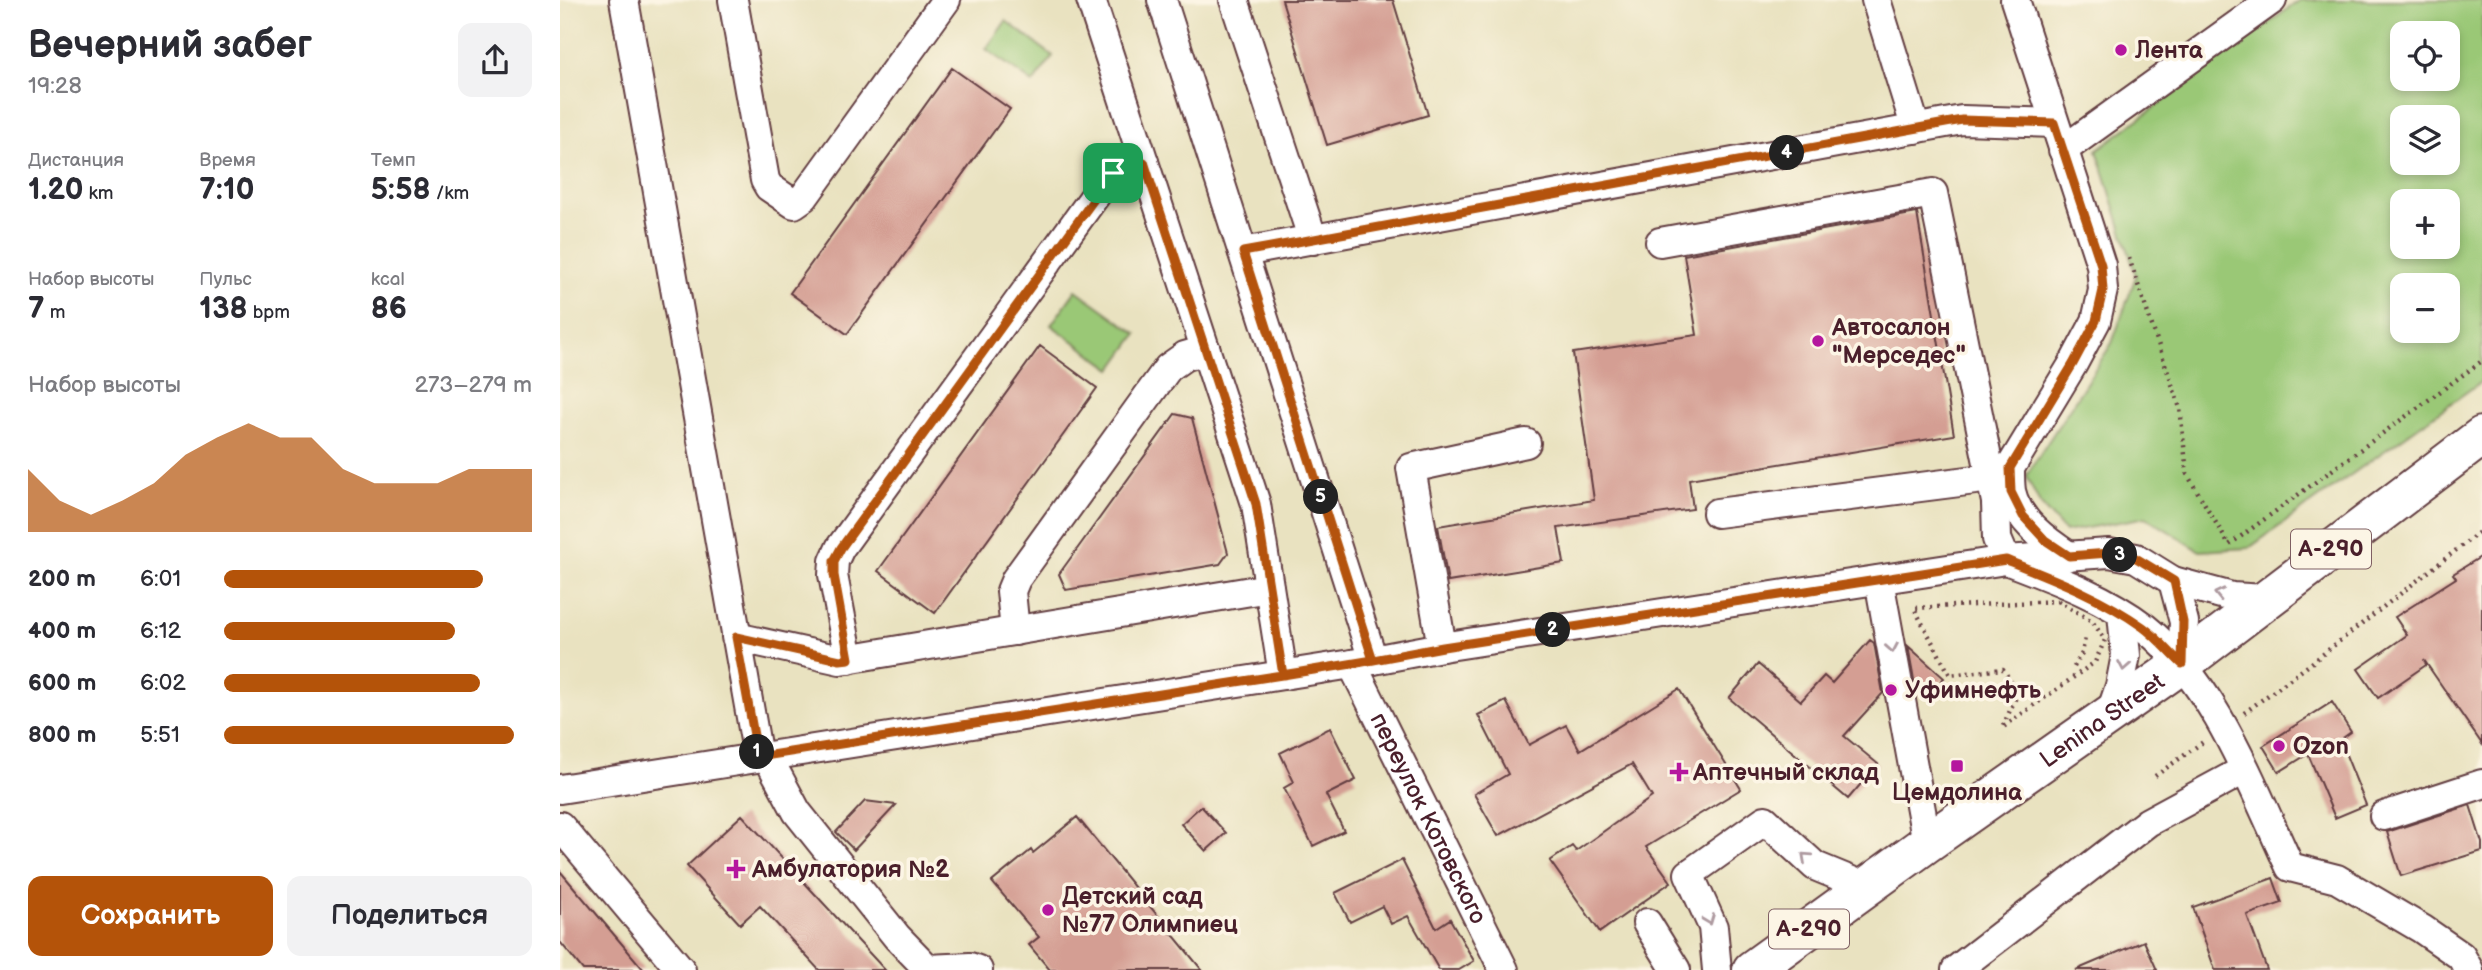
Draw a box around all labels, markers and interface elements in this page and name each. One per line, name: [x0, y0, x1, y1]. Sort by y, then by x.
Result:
map controls: [2390, 21, 2460, 343]
button: locate: [2390, 21, 2460, 91]
text: Вечерний забег: [28, 23, 312, 68]
button: share: [458, 23, 532, 97]
place label: Лента: [2134, 36, 2204, 65]
marker: Лента: [2113, 42, 2129, 58]
text: 19:28: [28, 72, 82, 100]
button: layers: [2390, 105, 2460, 175]
pin: 4: [1770, 136, 1804, 170]
text: 4: [1781, 141, 1792, 164]
pin: [1083, 143, 1143, 203]
text: Дистанция: [28, 149, 124, 172]
text: Время: [199, 149, 256, 172]
text: Темп: [371, 149, 416, 172]
icon: arrive: [1094, 154, 1132, 192]
text: 1.20: [28, 172, 83, 208]
text: 7:10: [199, 172, 254, 208]
text: 5:58: [371, 172, 431, 208]
text: km: [83, 182, 114, 205]
text: /km: [431, 182, 469, 205]
button: +: [2390, 189, 2460, 259]
text: Набор высоты: [28, 268, 154, 291]
text: Пульс: [199, 268, 252, 291]
text: kcal: [371, 268, 405, 291]
button: −: [2390, 273, 2460, 343]
text: 7: [28, 291, 45, 327]
text: 138: [199, 291, 248, 327]
text: 86: [371, 291, 407, 327]
text: m: [45, 301, 65, 324]
text: bpm: [248, 301, 290, 324]
place label: Автосалон "Мерседес": [1831, 313, 1966, 370]
marker: Автосалон "Мерседес": [1810, 333, 1826, 349]
text: Набор высоты: [28, 371, 181, 399]
text: 273–279 m: [414, 371, 532, 399]
pin: 5: [1304, 480, 1338, 514]
text: 5: [1315, 485, 1326, 508]
road number: А-290: [2291, 530, 2371, 568]
pin: 3: [2102, 538, 2138, 572]
text: 3: [2114, 543, 2125, 566]
text: 200 m: [28, 565, 96, 593]
text: 6:01: [140, 565, 181, 593]
one-way arrow: [2213, 588, 2225, 602]
pin: 2: [1536, 612, 1570, 648]
text: 400 m: [28, 617, 96, 645]
text: 6:12: [140, 617, 181, 645]
text: 2: [1547, 618, 1558, 641]
one-way arrow: [1883, 641, 1898, 653]
one-way arrow: [2117, 660, 2132, 671]
street label: Lenina Street: [2034, 666, 2170, 774]
text: 600 m: [28, 669, 96, 697]
text: 6:02: [140, 669, 186, 697]
place label: Уфимнефть: [1905, 676, 2042, 705]
marker: Уфимнефть: [1883, 682, 1899, 698]
street label: переулок Котовского: [1364, 708, 1493, 928]
text: 800 m: [28, 721, 96, 749]
text: 5:51: [140, 721, 180, 749]
place label: Ozon: [2293, 732, 2349, 761]
pin: 1: [740, 734, 774, 770]
marker: Ozon: [2271, 738, 2287, 754]
text: 1: [753, 740, 761, 763]
place label: Аптечный склад: [1692, 758, 1879, 787]
marker: Цемдолина: [1949, 758, 1965, 774]
marker: Аптечный склад: [1671, 764, 1687, 780]
place label: Цемдолина: [1892, 778, 2023, 807]
one-way arrow: [1801, 853, 1814, 865]
place label: Амбулатория №2: [751, 855, 950, 884]
marker: Амбулатория №2: [726, 859, 746, 879]
button: Сохранить: [28, 876, 273, 956]
button: Поделиться: [287, 876, 532, 956]
place label: Детский сад №77 Олимпиец: [1062, 882, 1238, 939]
marker: Детский сад №77 Олимпиец: [1040, 902, 1056, 918]
road number: А-290: [1769, 910, 1849, 948]
one-way arrow: [1701, 914, 1715, 926]

